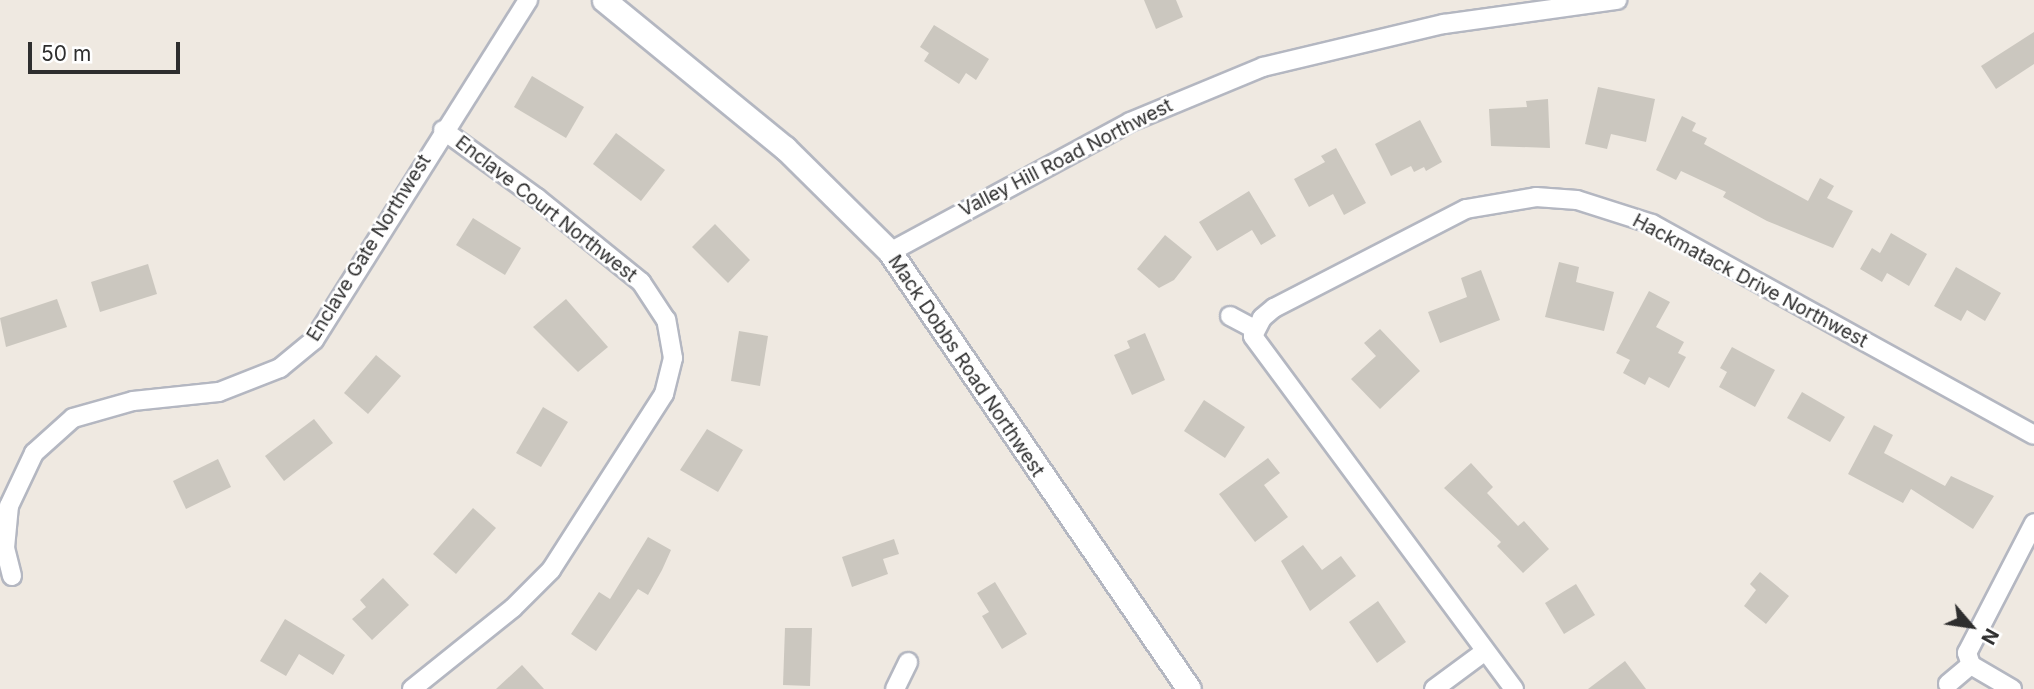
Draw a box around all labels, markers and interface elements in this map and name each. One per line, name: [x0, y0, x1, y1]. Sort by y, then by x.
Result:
scale bar: [32, 28, 184, 72]
text: 50 m: [41, 41, 91, 66]
street label: Valley Hill Road Northwest: [956, 94, 1176, 222]
street label: Enclave Court Northwest: [451, 131, 641, 287]
street label: Enclave Gate Northwest: [302, 151, 436, 345]
street label: Hackmatack Drive Northwest: [1629, 209, 1871, 353]
street label: Mack Dobbs Road Northwest: [883, 251, 1049, 481]
north arrow: [1936, 591, 2006, 661]
text: N: [1976, 625, 2003, 648]

